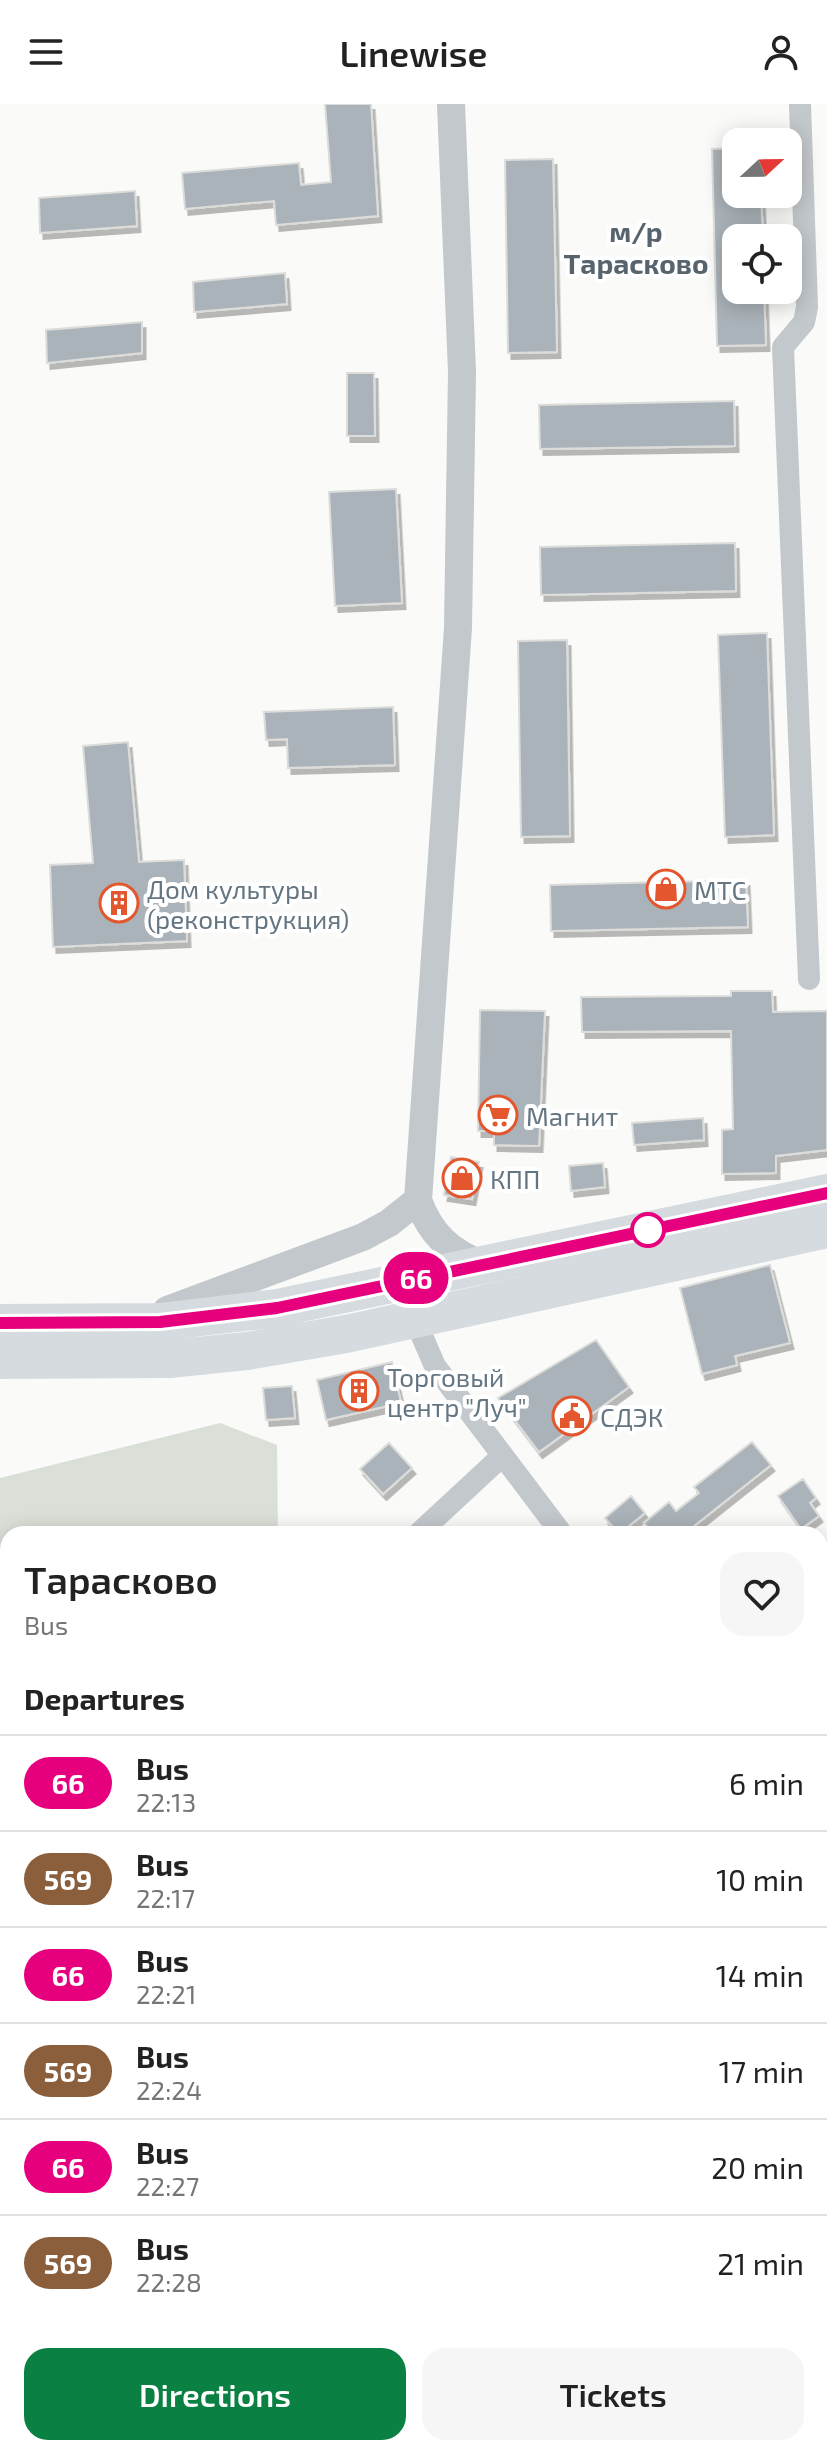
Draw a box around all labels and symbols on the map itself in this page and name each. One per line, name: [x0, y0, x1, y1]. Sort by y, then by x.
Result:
north arrow: [722, 128, 802, 208]
district label: м/р Тарасково: [564, 214, 708, 280]
shop icon: МТС: [645, 868, 687, 910]
place label: Дом культуры (реконструкция): [147, 873, 349, 935]
place label: МТС: [694, 874, 746, 905]
building icon: Дом культуры (реконструкция): [98, 882, 140, 924]
supermarket icon: Магнит: [477, 1094, 519, 1136]
place label: Магнит: [526, 1100, 619, 1131]
shop icon: КПП: [441, 1157, 483, 1199]
place label: КПП: [490, 1163, 540, 1194]
unlabelled marker: [631, 1213, 665, 1247]
line badge: 66: [380, 1252, 452, 1304]
place label: Торговый центр "Луч": [387, 1361, 527, 1423]
building icon: Торговый центр "Луч": [338, 1370, 380, 1412]
public building icon: СДЭК: [551, 1395, 593, 1437]
place label: СДЭК: [600, 1401, 663, 1432]

